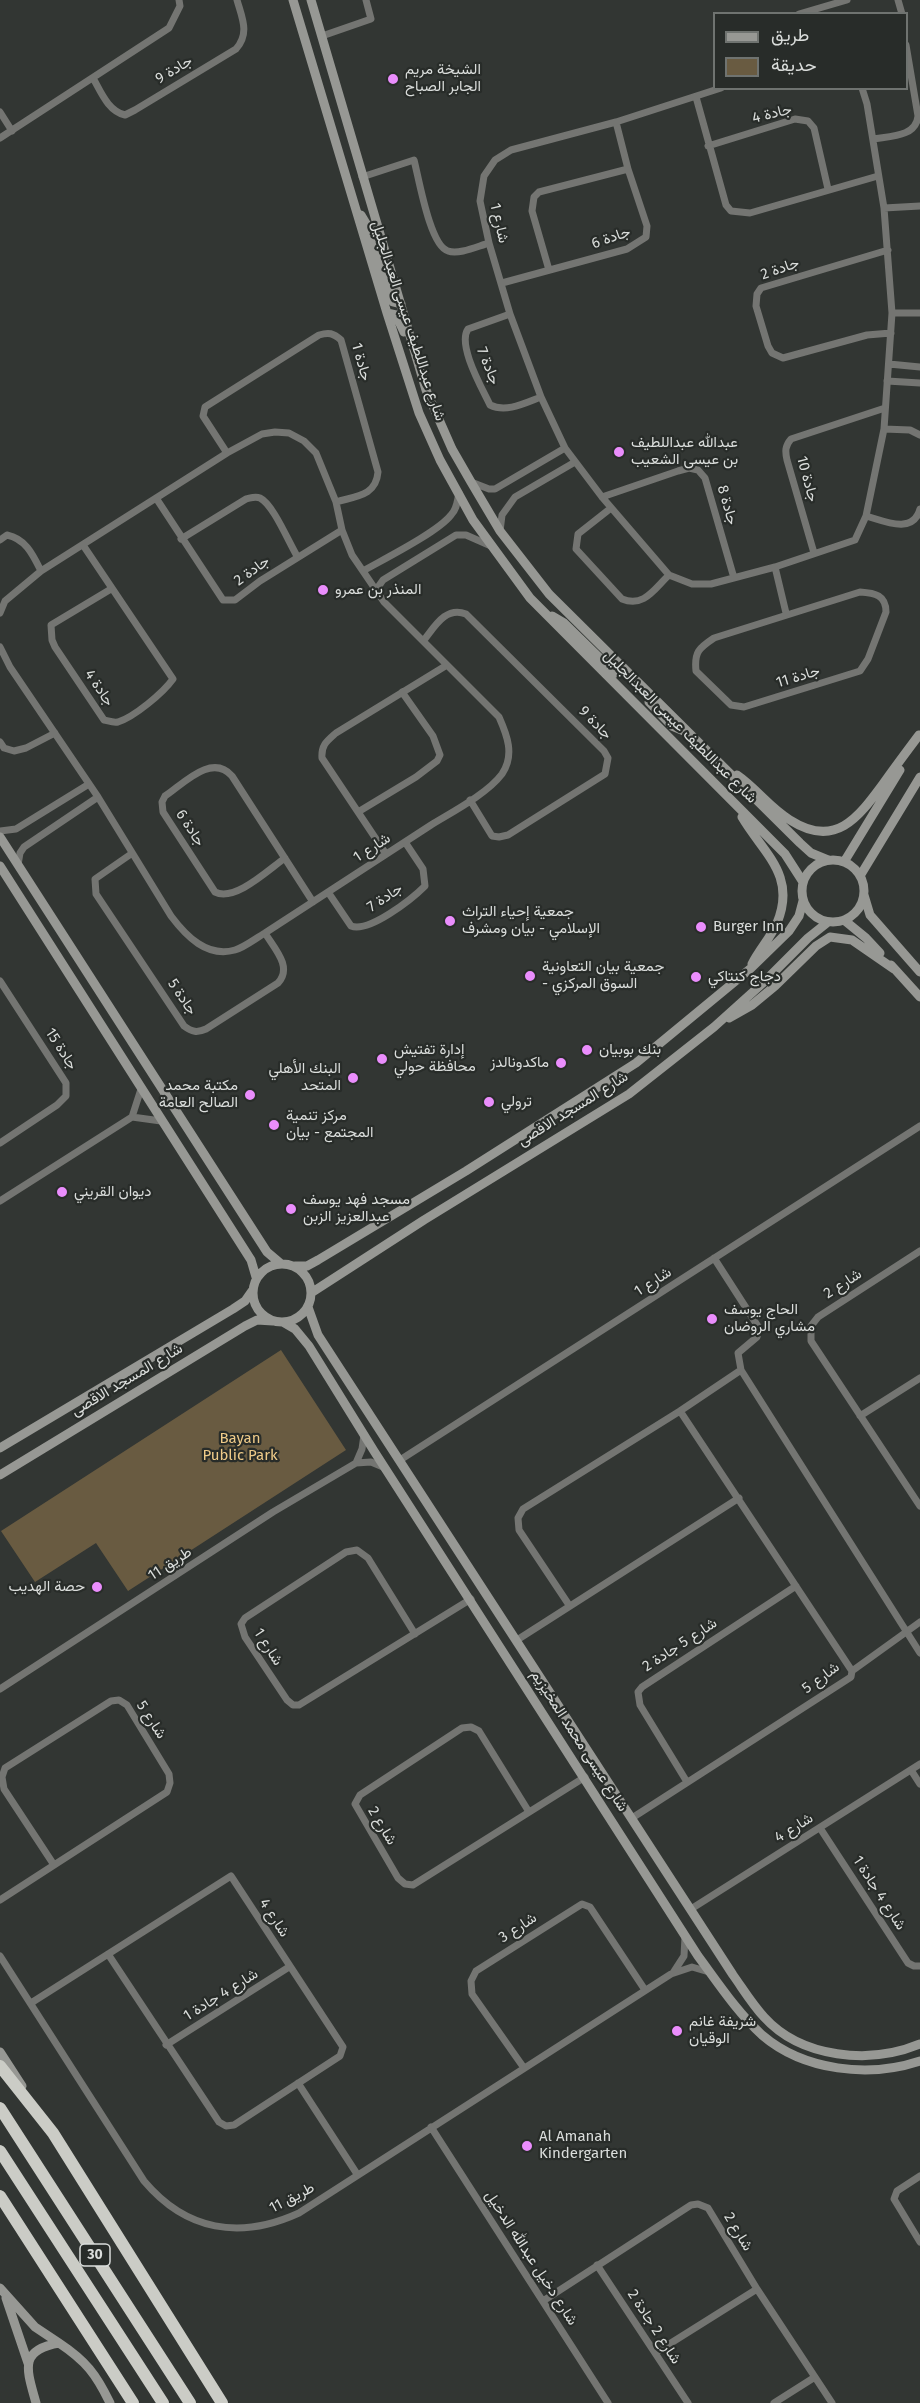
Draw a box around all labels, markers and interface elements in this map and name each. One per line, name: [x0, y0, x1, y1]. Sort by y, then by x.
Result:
legend: [713, 12, 908, 90]
text: طريق: [771, 24, 809, 46]
street label: جادة 9: [152, 52, 196, 88]
text: حديقة: [771, 54, 817, 76]
place label: الشيخة مريم الجابر الصباح: [405, 61, 481, 96]
marker: الشيخة مريم الجابر الصباح: [386, 72, 400, 86]
street label: جادة 4: [750, 100, 794, 128]
street label: شارع 1: [486, 201, 512, 245]
street label: شارع عبداللطيف عيسى العبدالجليل: [367, 219, 449, 423]
street label: جادة 6: [589, 223, 633, 253]
street label: جادة 2: [758, 254, 802, 284]
street label: جادة 1: [347, 341, 375, 383]
street label: جادة 7: [472, 345, 504, 387]
place label: عبدالله عبداللطيف بن عيسى الشعيب: [631, 434, 738, 469]
marker: عبدالله عبداللطيف بن عيسى الشعيب: [612, 445, 626, 459]
street label: جادة 10: [792, 454, 822, 504]
street label: جادة 8: [713, 483, 741, 527]
street label: جادة 2: [231, 552, 273, 590]
place label: المنذر بن عمرو: [335, 581, 421, 599]
marker: المنذر بن عمرو: [316, 583, 330, 597]
street label: شارع عبداللطيف عيسى العبدالجليل: [600, 647, 760, 807]
street label: جادة 11: [774, 662, 822, 692]
street label: جادة 4: [80, 666, 118, 710]
street label: جادة 9: [574, 702, 616, 744]
street label: جادة 6: [172, 806, 208, 850]
street label: شارع 1: [350, 829, 394, 867]
street label: جادة 7: [364, 880, 406, 916]
place label: جمعية إحياء التراث الإسلامي - بيان ومشرف: [462, 903, 600, 938]
marker: جمعية إحياء التراث الإسلامي - بيان ومشرف: [443, 914, 457, 928]
place label: Burger Inn: [713, 918, 784, 936]
marker: Burger Inn: [694, 920, 708, 934]
place label: جمعية بيان التعاونية - السوق المركزي: [542, 958, 664, 993]
place label: دجاج كنتاكي: [708, 968, 781, 986]
marker: جمعية بيان التعاونية - السوق المركزي: [523, 969, 537, 983]
marker: دجاج كنتاكي: [689, 970, 703, 984]
street label: جادة 5: [163, 976, 201, 1018]
street label: جادة 15: [41, 1025, 81, 1073]
place label: إدارة تفتيش محافظة حولي: [394, 1041, 476, 1076]
place label: بنك بوبيان: [599, 1041, 661, 1059]
marker: بنك بوبيان: [580, 1043, 594, 1057]
marker: إدارة تفتيش محافظة حولي: [375, 1052, 389, 1066]
place label: ماكدونالدز: [490, 1054, 549, 1072]
marker: ماكدونالدز: [554, 1056, 568, 1070]
place label: البنك الأهلي المتحد: [268, 1060, 341, 1095]
street label: شارع المسجد الاقصى: [514, 1068, 632, 1150]
marker: البنك الأهلي المتحد: [346, 1071, 360, 1085]
place label: مكتبة محمد الصالح العامة: [159, 1077, 238, 1112]
marker: مكتبة محمد الصالح العامة: [243, 1088, 257, 1102]
place label: ترولي: [501, 1093, 532, 1111]
marker: ترولي: [482, 1095, 496, 1109]
place label: مركز تنمية المجتمع - بيان: [286, 1107, 374, 1142]
marker: مركز تنمية المجتمع - بيان: [267, 1118, 281, 1132]
place label: ديوان القريني: [74, 1183, 151, 1201]
marker: ديوان القريني: [55, 1185, 69, 1199]
place label: مسجد فهد يوسف عبدالعزيز الزبن: [303, 1191, 410, 1226]
marker: مسجد فهد يوسف عبدالعزيز الزبن: [284, 1202, 298, 1216]
street label: شارع 1: [631, 1263, 675, 1301]
street label: شارع 2: [821, 1265, 865, 1303]
place label: الحاج يوسف مشاري الروضان: [724, 1301, 815, 1336]
marker: الحاج يوسف مشاري الروضان: [705, 1312, 719, 1326]
street label: شارع المسجد الاقصى: [68, 1340, 186, 1420]
park label: Bayan Public Park: [202, 1430, 278, 1465]
street label: طريق 11: [145, 1543, 195, 1585]
place label: حصة الهديب: [8, 1578, 85, 1596]
marker: حصة الهديب: [90, 1580, 104, 1594]
street label: شارع 5 جادة 2: [639, 1614, 721, 1676]
street label: شارع 1: [249, 1625, 287, 1669]
street label: شارع 5: [799, 1658, 843, 1698]
street label: شارع عيسى محمد المخيزيم: [526, 1667, 632, 1815]
street label: شارع 5: [132, 1698, 170, 1742]
street label: شارع 2: [364, 1804, 400, 1848]
street label: شارع 4: [771, 1809, 817, 1847]
street label: شارع 4 جادة 1: [848, 1853, 910, 1933]
street label: شارع 4: [255, 1895, 293, 1941]
street label: شارع 3: [496, 1909, 540, 1947]
street label: شارع 4 جادة 1: [180, 1965, 262, 2025]
place label: شريفة غانم الوقيان: [689, 2013, 756, 2048]
marker: شريفة غانم الوقيان: [670, 2024, 684, 2038]
place label: Al Amanah Kindergarten: [539, 2128, 627, 2163]
marker: Al Amanah Kindergarten: [520, 2139, 534, 2153]
street label: طريق 11: [266, 2179, 318, 2217]
street label: شارع دخيل عبدالله الدخيل: [481, 2187, 581, 2329]
street label: شارع 2: [720, 2210, 756, 2254]
road number: 30: [80, 2244, 110, 2266]
street label: شارع 2 جادة 2: [623, 2286, 685, 2368]

